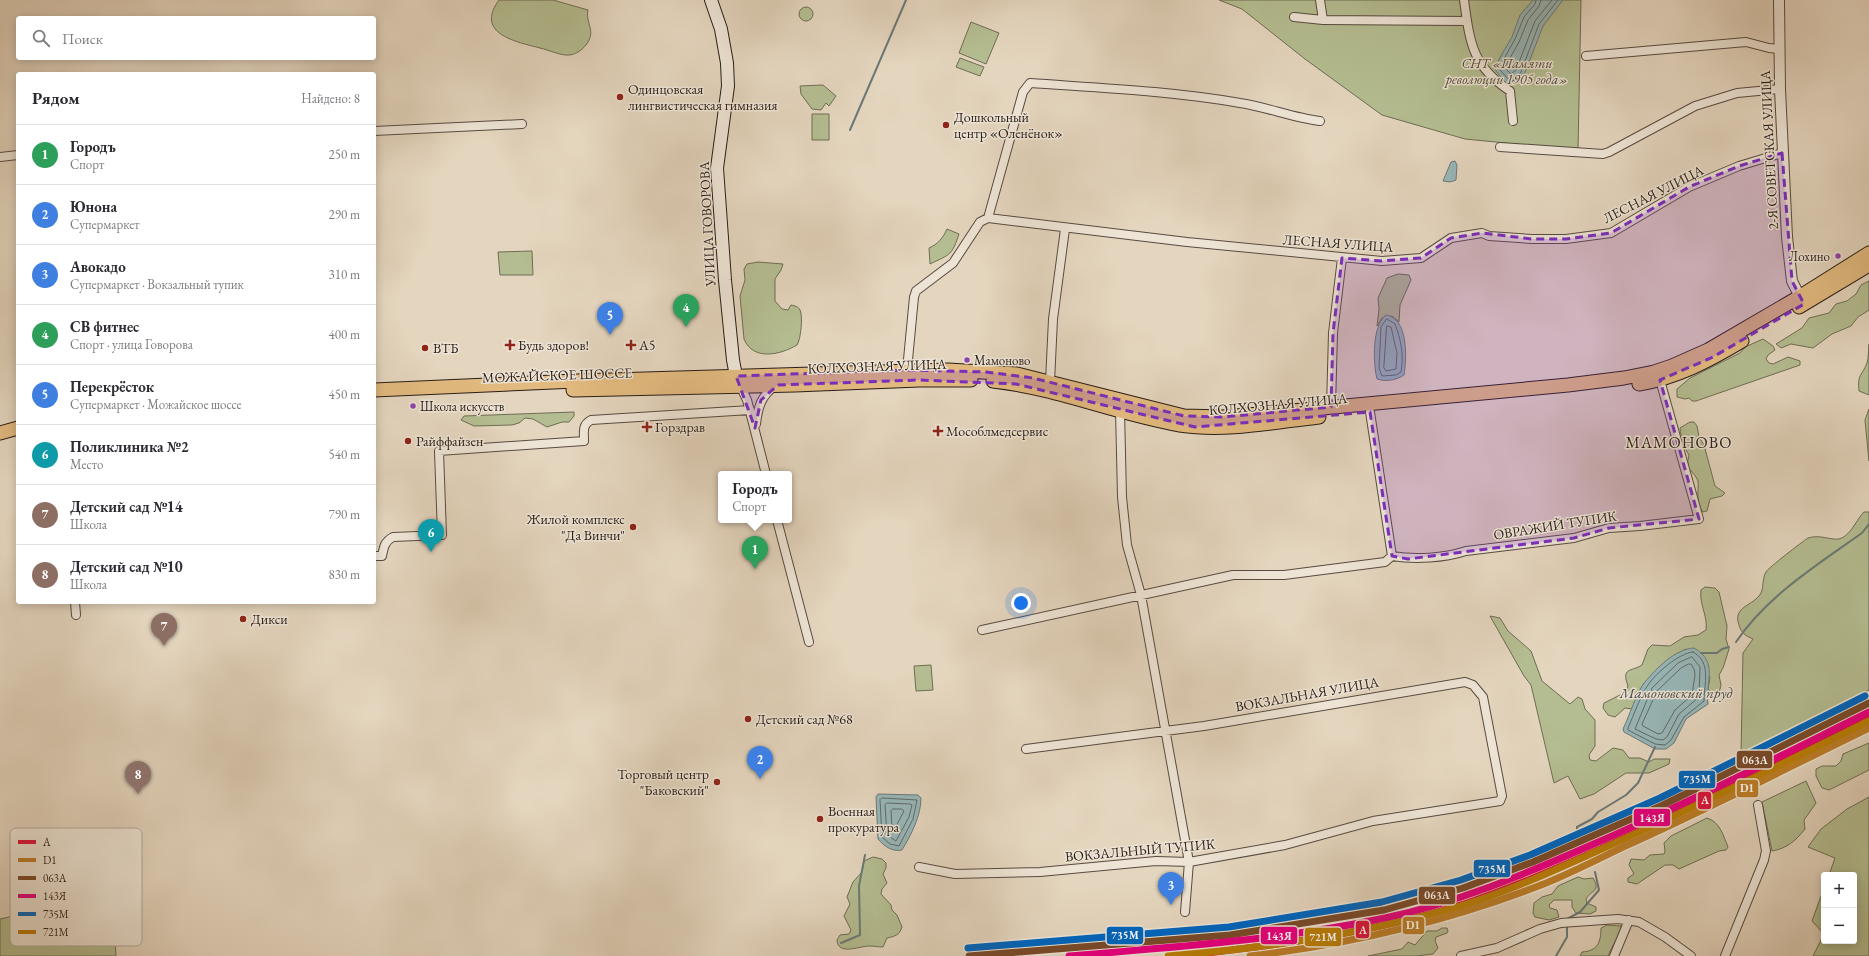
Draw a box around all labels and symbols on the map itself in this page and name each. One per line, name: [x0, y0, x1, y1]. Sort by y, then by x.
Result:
park label: СНТ «Памяти революции 1905 года»: [1444, 54, 1568, 88]
street label: 2-Я СОВЕТСКАЯ УЛИЦА: [1756, 70, 1782, 230]
place label: Одинцовская лингвистическая гимназия: [628, 80, 778, 114]
marker: Одинцовская лингвистическая гимназия: [615, 92, 625, 102]
place label: Дошкольный центр «Оленёнок»: [954, 108, 1063, 142]
marker: Дошкольный центр «Оленёнок»: [941, 120, 951, 130]
street label: УЛИЦА ГОВОРОВА: [695, 161, 719, 288]
street label: ЛЕСНАЯ УЛИЦА: [1600, 161, 1707, 227]
street label: ЛЕСНАЯ УЛИЦА: [1282, 230, 1394, 256]
place label: Лохино: [1789, 248, 1830, 265]
marker: Лохино: [1833, 251, 1843, 261]
pin: 4: [673, 294, 699, 327]
pin: 5: [597, 302, 623, 335]
place label: Будь здоров!: [518, 336, 589, 354]
place label: А5: [638, 336, 655, 354]
place label: ВТБ: [433, 339, 459, 357]
marker: Будь здоров!: [505, 340, 515, 350]
marker: А5: [626, 340, 636, 350]
marker: ВТБ: [420, 343, 430, 353]
place label: Мамоново: [974, 352, 1030, 369]
street label: КОЛХОЗНАЯ УЛИЦА: [807, 355, 947, 377]
marker: Мамоново: [962, 355, 972, 365]
street label: МОЖАЙСКОЕ ШОССЕ: [482, 363, 633, 387]
street label: КОЛХОЗНАЯ УЛИЦА: [1208, 389, 1348, 419]
place label: Школа искусств: [420, 398, 505, 415]
marker: Школа искусств: [408, 401, 418, 411]
place label: Горздрав: [655, 418, 705, 436]
marker: Горздрав: [642, 422, 652, 432]
place label: Мособлмедсервис: [946, 422, 1049, 440]
marker: Мособлмедсервис: [933, 426, 943, 436]
place label: Райффайзен: [416, 432, 483, 450]
district label: МАМОНОВО: [1626, 432, 1732, 453]
marker: Райффайзен: [403, 436, 413, 446]
street label: ОВРАЖИЙ ТУПИК: [1492, 506, 1619, 544]
place label: Жилой комплекс "Да Винчи": [526, 510, 625, 544]
pin: 6: [418, 519, 444, 552]
marker: Жилой комплекс "Да Винчи": [628, 522, 638, 532]
pin: 1: [742, 536, 768, 569]
your location: [1011, 593, 1031, 613]
place label: Дикси: [251, 610, 288, 628]
pin: 7: [151, 613, 177, 646]
marker: Дикси: [238, 614, 248, 624]
street label: ВОКЗАЛЬНАЯ УЛИЦА: [1234, 672, 1381, 715]
water label: Мамоновский пруд: [1619, 683, 1732, 702]
place label: Детский сад №68: [756, 710, 853, 728]
marker: Детский сад №68: [743, 714, 753, 724]
pin: 2: [747, 746, 773, 779]
line badge: 063А: [1736, 750, 1773, 769]
text: 063А: [1742, 753, 1768, 767]
pin: 8: [125, 761, 151, 794]
place label: Торговый центр "Баковский": [617, 765, 709, 799]
line badge: 735М: [1678, 770, 1716, 789]
text: 735М: [1683, 772, 1711, 786]
marker: Торговый центр "Баковский": [712, 777, 722, 787]
line badge: D1: [1736, 779, 1759, 798]
text: D1: [1740, 781, 1754, 795]
line badge: A: [1697, 791, 1712, 810]
text: A: [1700, 793, 1709, 807]
place label: Военная прокуратура: [828, 802, 899, 836]
line badge: 143Я: [1633, 808, 1671, 827]
text: 143Я: [1639, 811, 1665, 825]
marker: Военная прокуратура: [815, 814, 825, 824]
legend: [10, 828, 142, 946]
street label: ВОКЗАЛЬНЫЙ ТУПИК: [1064, 834, 1217, 866]
text: A: [42, 835, 51, 849]
text: D1: [43, 853, 57, 867]
line badge: 735М: [1473, 859, 1511, 878]
text: 735М: [1478, 862, 1506, 876]
text: 063А: [43, 871, 67, 885]
pin: 3: [1158, 872, 1184, 905]
line badge: 063А: [1418, 886, 1456, 905]
text: 063А: [1424, 888, 1450, 902]
text: 143Я: [43, 889, 67, 903]
text: 735М: [43, 907, 69, 921]
line badge: D1: [1402, 916, 1425, 935]
text: D1: [1406, 918, 1420, 932]
line badge: A: [1355, 920, 1370, 939]
text: A: [1358, 923, 1367, 937]
text: 721М: [43, 925, 69, 939]
line badge: 735М: [1106, 926, 1144, 945]
line badge: 143Я: [1260, 926, 1298, 945]
line badge: 721М: [1304, 927, 1342, 947]
text: 735М: [1111, 928, 1139, 942]
text: 143Я: [1266, 929, 1292, 943]
text: 721М: [1309, 930, 1337, 944]

